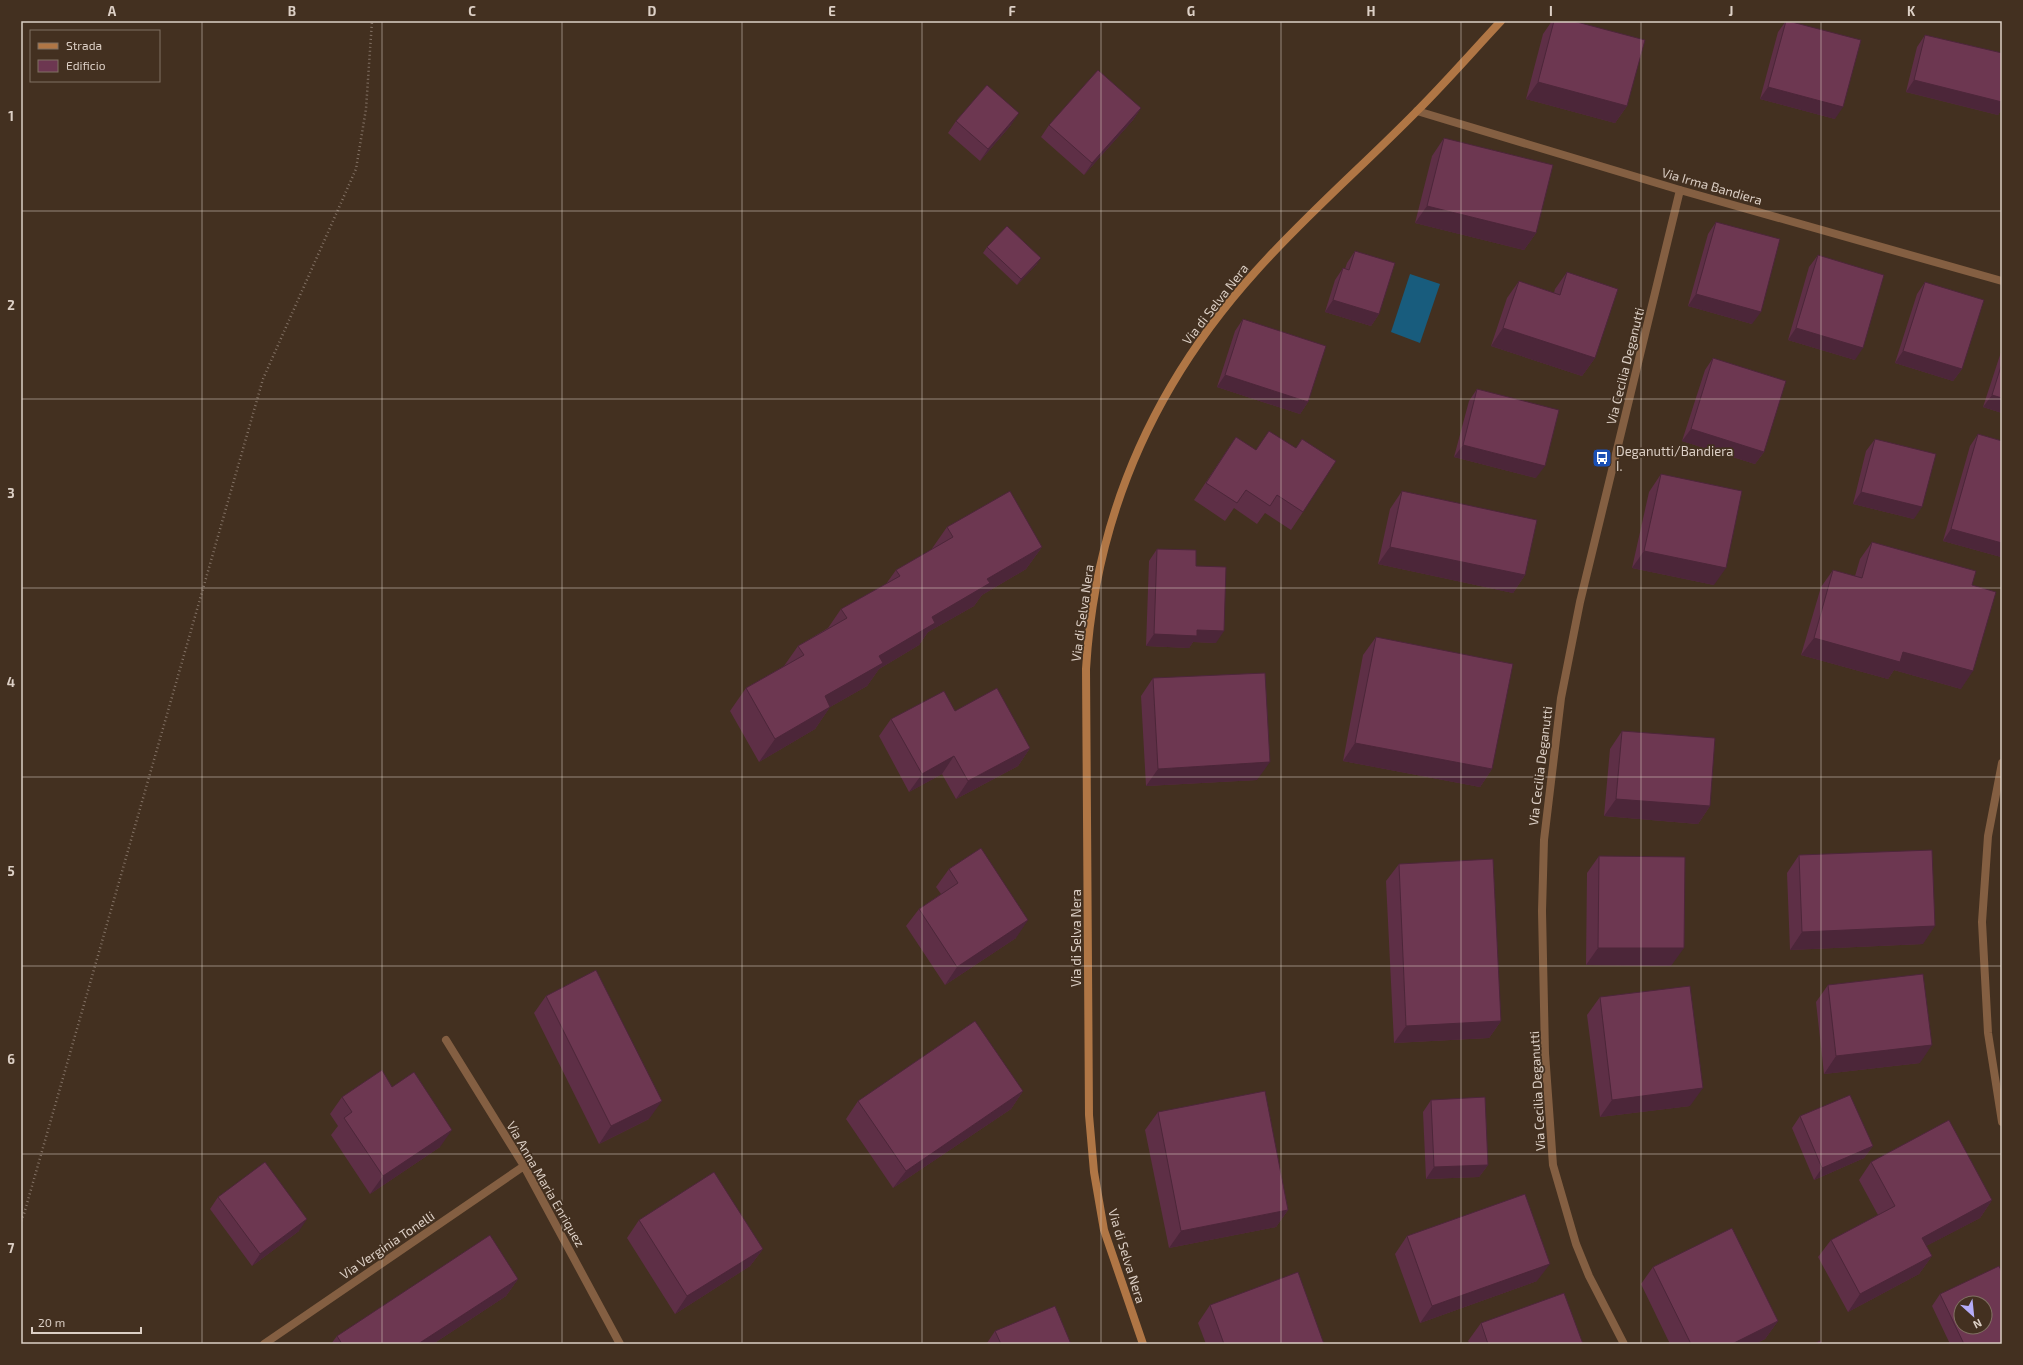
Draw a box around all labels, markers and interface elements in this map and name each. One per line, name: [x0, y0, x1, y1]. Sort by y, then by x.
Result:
text: A: [108, 3, 117, 19]
text: B: [288, 3, 296, 19]
text: C: [468, 3, 476, 19]
text: D: [648, 3, 657, 19]
text: E: [828, 3, 836, 19]
text: F: [1008, 3, 1016, 19]
text: G: [1187, 3, 1195, 19]
text: H: [1367, 3, 1376, 19]
text: I: [1549, 3, 1553, 19]
text: J: [1729, 3, 1733, 19]
text: K: [1907, 3, 1916, 19]
legend: [30, 30, 160, 82]
text: Strada: [66, 38, 102, 52]
text: Edificio: [66, 58, 106, 72]
text: 1: [8, 108, 14, 124]
street label: Via Irma Bandiera: [1660, 164, 1764, 208]
street label: Via di Selva Nera: [1179, 260, 1251, 348]
text: 2: [7, 297, 15, 313]
street label: Via Cecilia Deganutti: [1603, 306, 1647, 426]
place label: Deganutti/Bandiera I.: [1616, 443, 1734, 474]
bus stop icon: Deganutti/Bandiera I.: [1591, 447, 1613, 469]
text: 3: [7, 485, 15, 501]
street label: Via di Selva Nera: [1067, 563, 1097, 663]
text: 4: [7, 674, 15, 690]
street label: Via Cecilia Deganutti: [1525, 705, 1555, 827]
text: 5: [7, 863, 15, 879]
street label: Via di Selva Nera: [1068, 889, 1084, 987]
street label: Via Cecilia Deganutti: [1526, 1031, 1548, 1151]
text: 6: [7, 1051, 15, 1067]
street label: Via Anna Maria Enriquez: [503, 1118, 589, 1250]
street label: Via di Selva Nera: [1105, 1207, 1149, 1305]
street label: Via Verginia Tonelli: [337, 1208, 437, 1282]
text: 7: [8, 1240, 15, 1256]
north arrow: [1953, 1295, 1993, 1335]
scale bar: [32, 1309, 141, 1335]
text: 20 m: [38, 1315, 65, 1329]
text: N: [1971, 1317, 1984, 1332]

